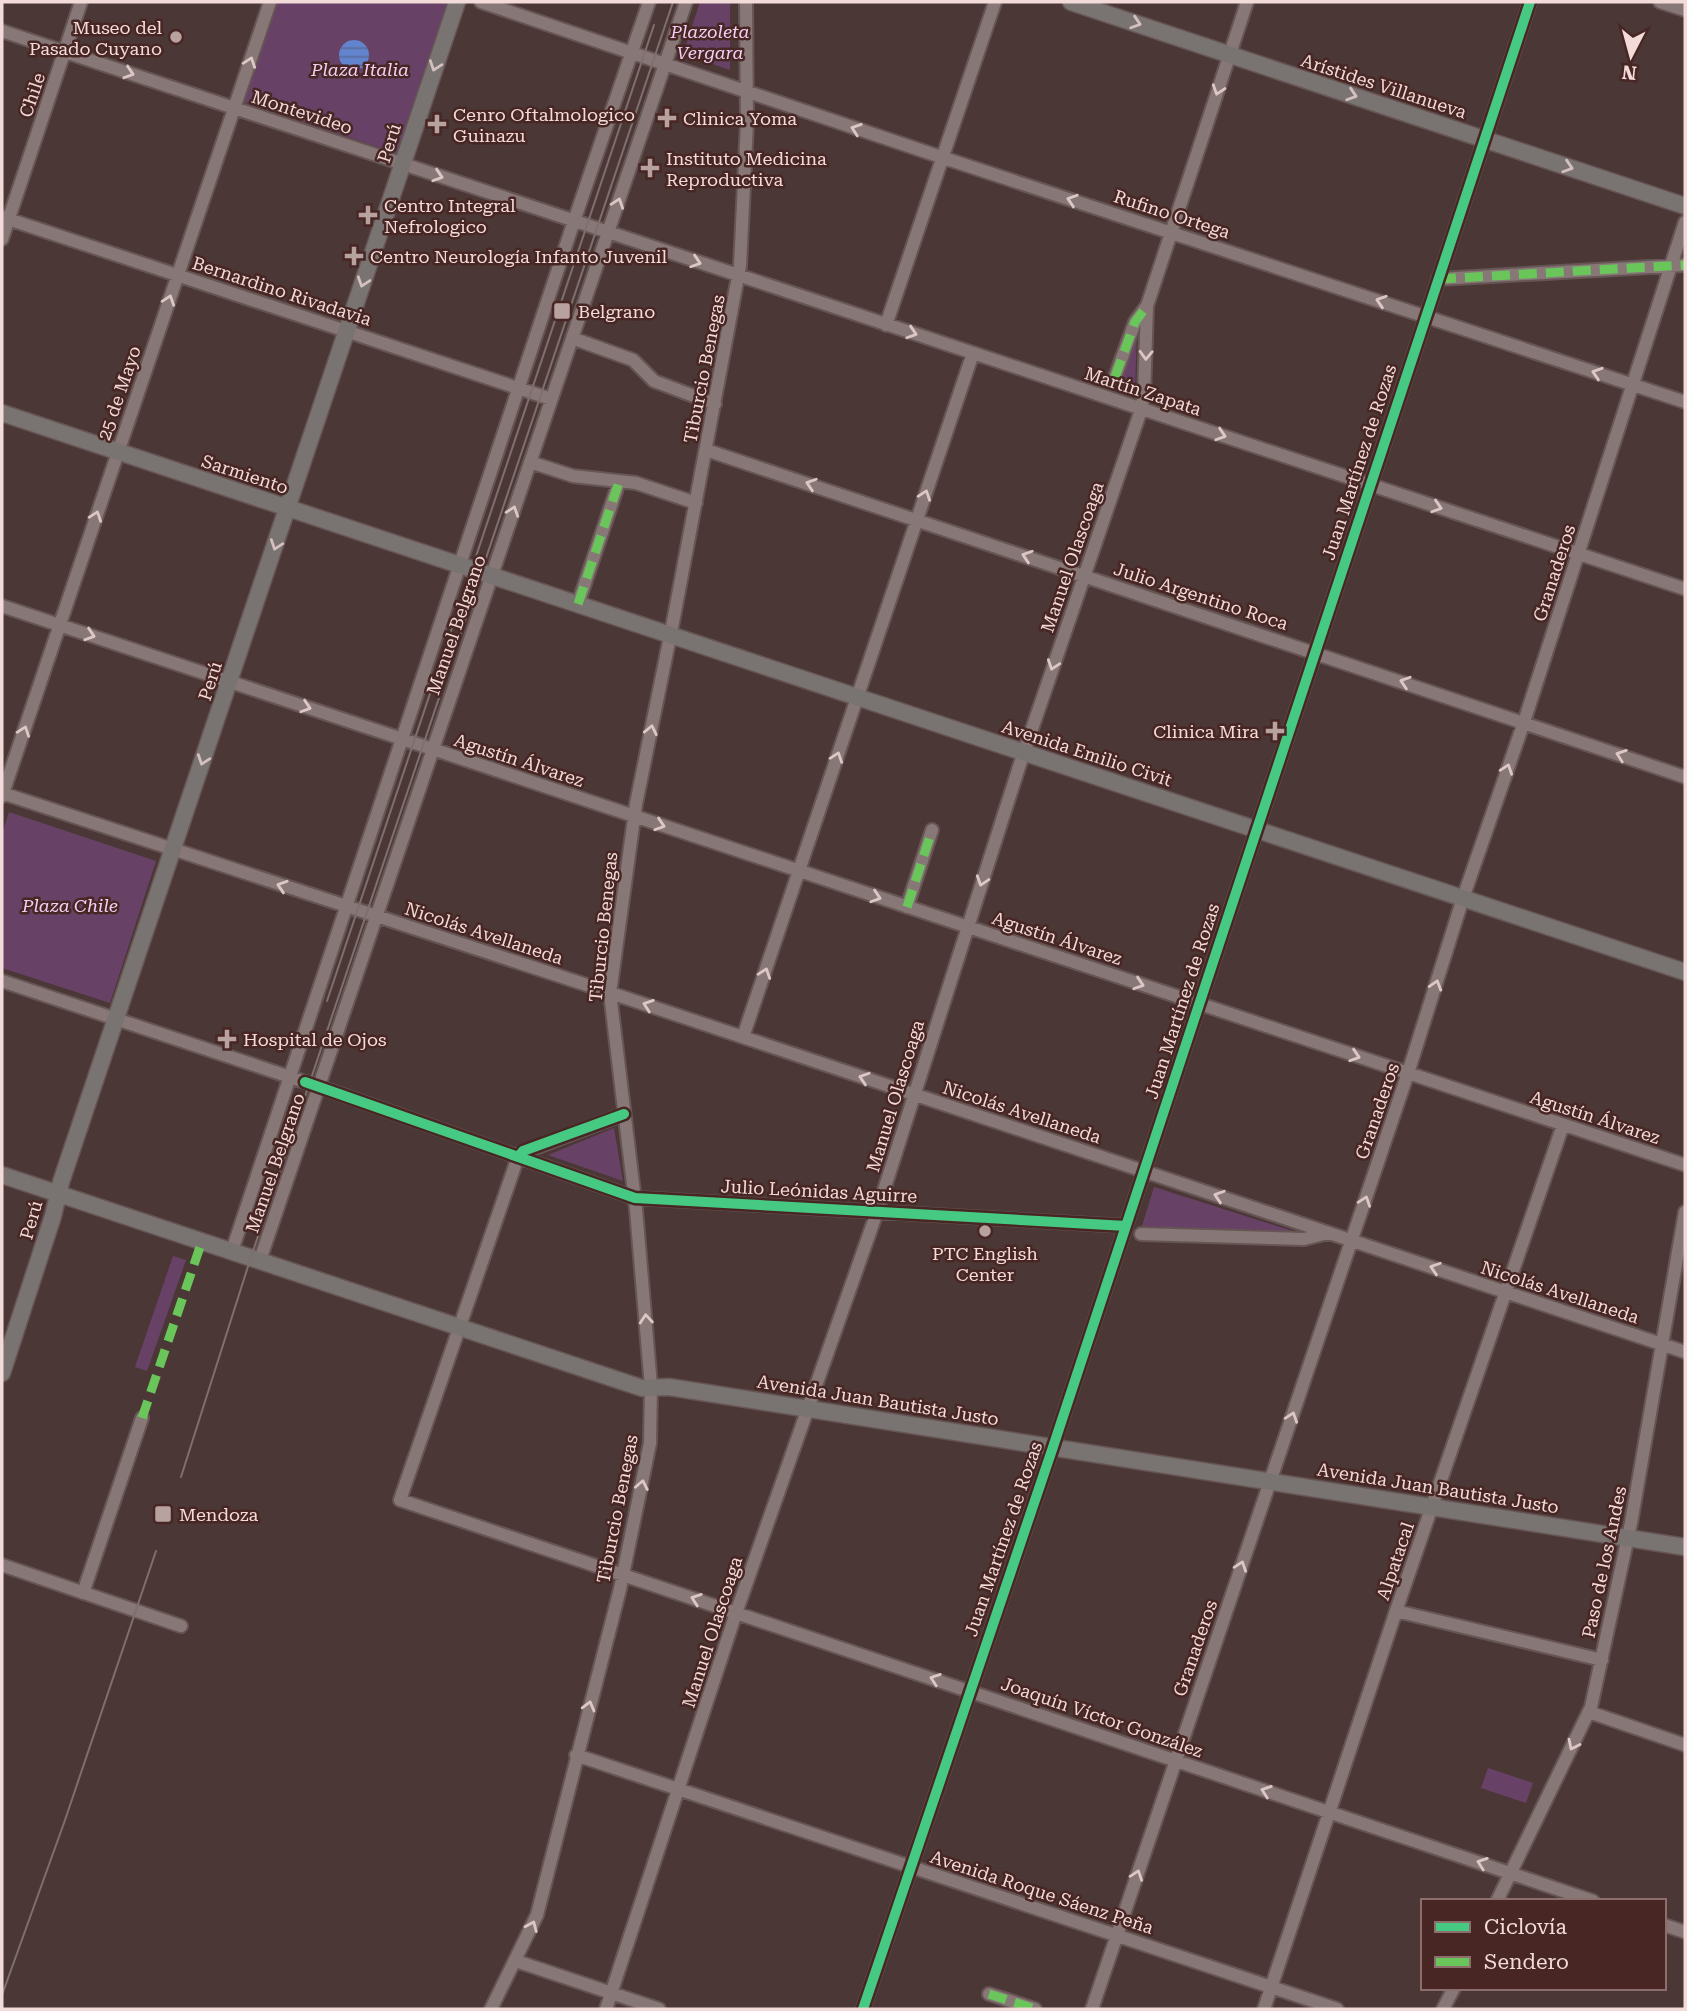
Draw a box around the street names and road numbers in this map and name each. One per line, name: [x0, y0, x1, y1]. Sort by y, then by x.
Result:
street label: Arístides Villanueva: [1299, 49, 1470, 123]
street label: Chile: [15, 70, 49, 120]
street label: Montevideo: [249, 86, 355, 138]
street label: Perú: [373, 121, 405, 165]
street label: Rufino Ortega: [1111, 185, 1233, 243]
street label: Bernardino Rivadavia: [190, 252, 374, 330]
street label: Tiburcio Benegas: [679, 293, 729, 445]
street label: 25 de Mayo: [93, 343, 145, 443]
street label: Martín Zapata: [1082, 362, 1204, 420]
street label: Juan Martínez de Rozas: [1317, 362, 1401, 562]
street label: Sarmiento: [199, 450, 291, 498]
street label: Manuel Olascoaga: [1036, 479, 1108, 635]
street label: Granaderos: [1528, 522, 1580, 624]
street label: Manuel Belgrano: [422, 552, 490, 698]
street label: Julio Argentino Roca: [1111, 558, 1291, 634]
street label: Perú: [194, 659, 226, 703]
street label: Avenida Emilio Civit: [999, 716, 1175, 790]
street label: Agustín Álvarez: [452, 729, 587, 791]
street label: Tiburcio Benegas: [585, 851, 621, 1003]
street label: Nicolás Avellaneda: [402, 897, 566, 969]
street label: Juan Martínez de Rozas: [1140, 901, 1224, 1101]
street label: Agustín Álvarez: [990, 907, 1125, 969]
street label: Manuel Olascoaga: [862, 1017, 928, 1174]
street label: Granaderos: [1351, 1060, 1403, 1162]
street label: Nicolás Avellaneda: [940, 1076, 1104, 1148]
street label: Agustín Álvarez: [1528, 1086, 1663, 1148]
street label: Manuel Belgrano: [241, 1090, 309, 1236]
street label: Julio Leónidas Aguirre: [720, 1175, 918, 1207]
street label: Perú: [15, 1198, 47, 1242]
street label: Nicolás Avellaneda: [1478, 1256, 1642, 1328]
street label: Avenida Juan Bautista Justo: [756, 1371, 1000, 1429]
street label: Tiburcio Benegas: [592, 1433, 642, 1585]
street label: Juan Martínez de Rozas: [960, 1439, 1046, 1639]
street label: Avenida Juan Bautista Justo: [1316, 1459, 1560, 1517]
street label: Paso de los Andes: [1578, 1484, 1630, 1640]
street label: Alpatacal: [1372, 1519, 1418, 1603]
street label: Manuel Olascoaga: [678, 1554, 746, 1710]
street label: Granaderos: [1169, 1597, 1221, 1699]
street label: Joaquín Víctor González: [998, 1673, 1206, 1762]
street label: Avenida Roque Sáenz Peña: [928, 1846, 1156, 1938]

